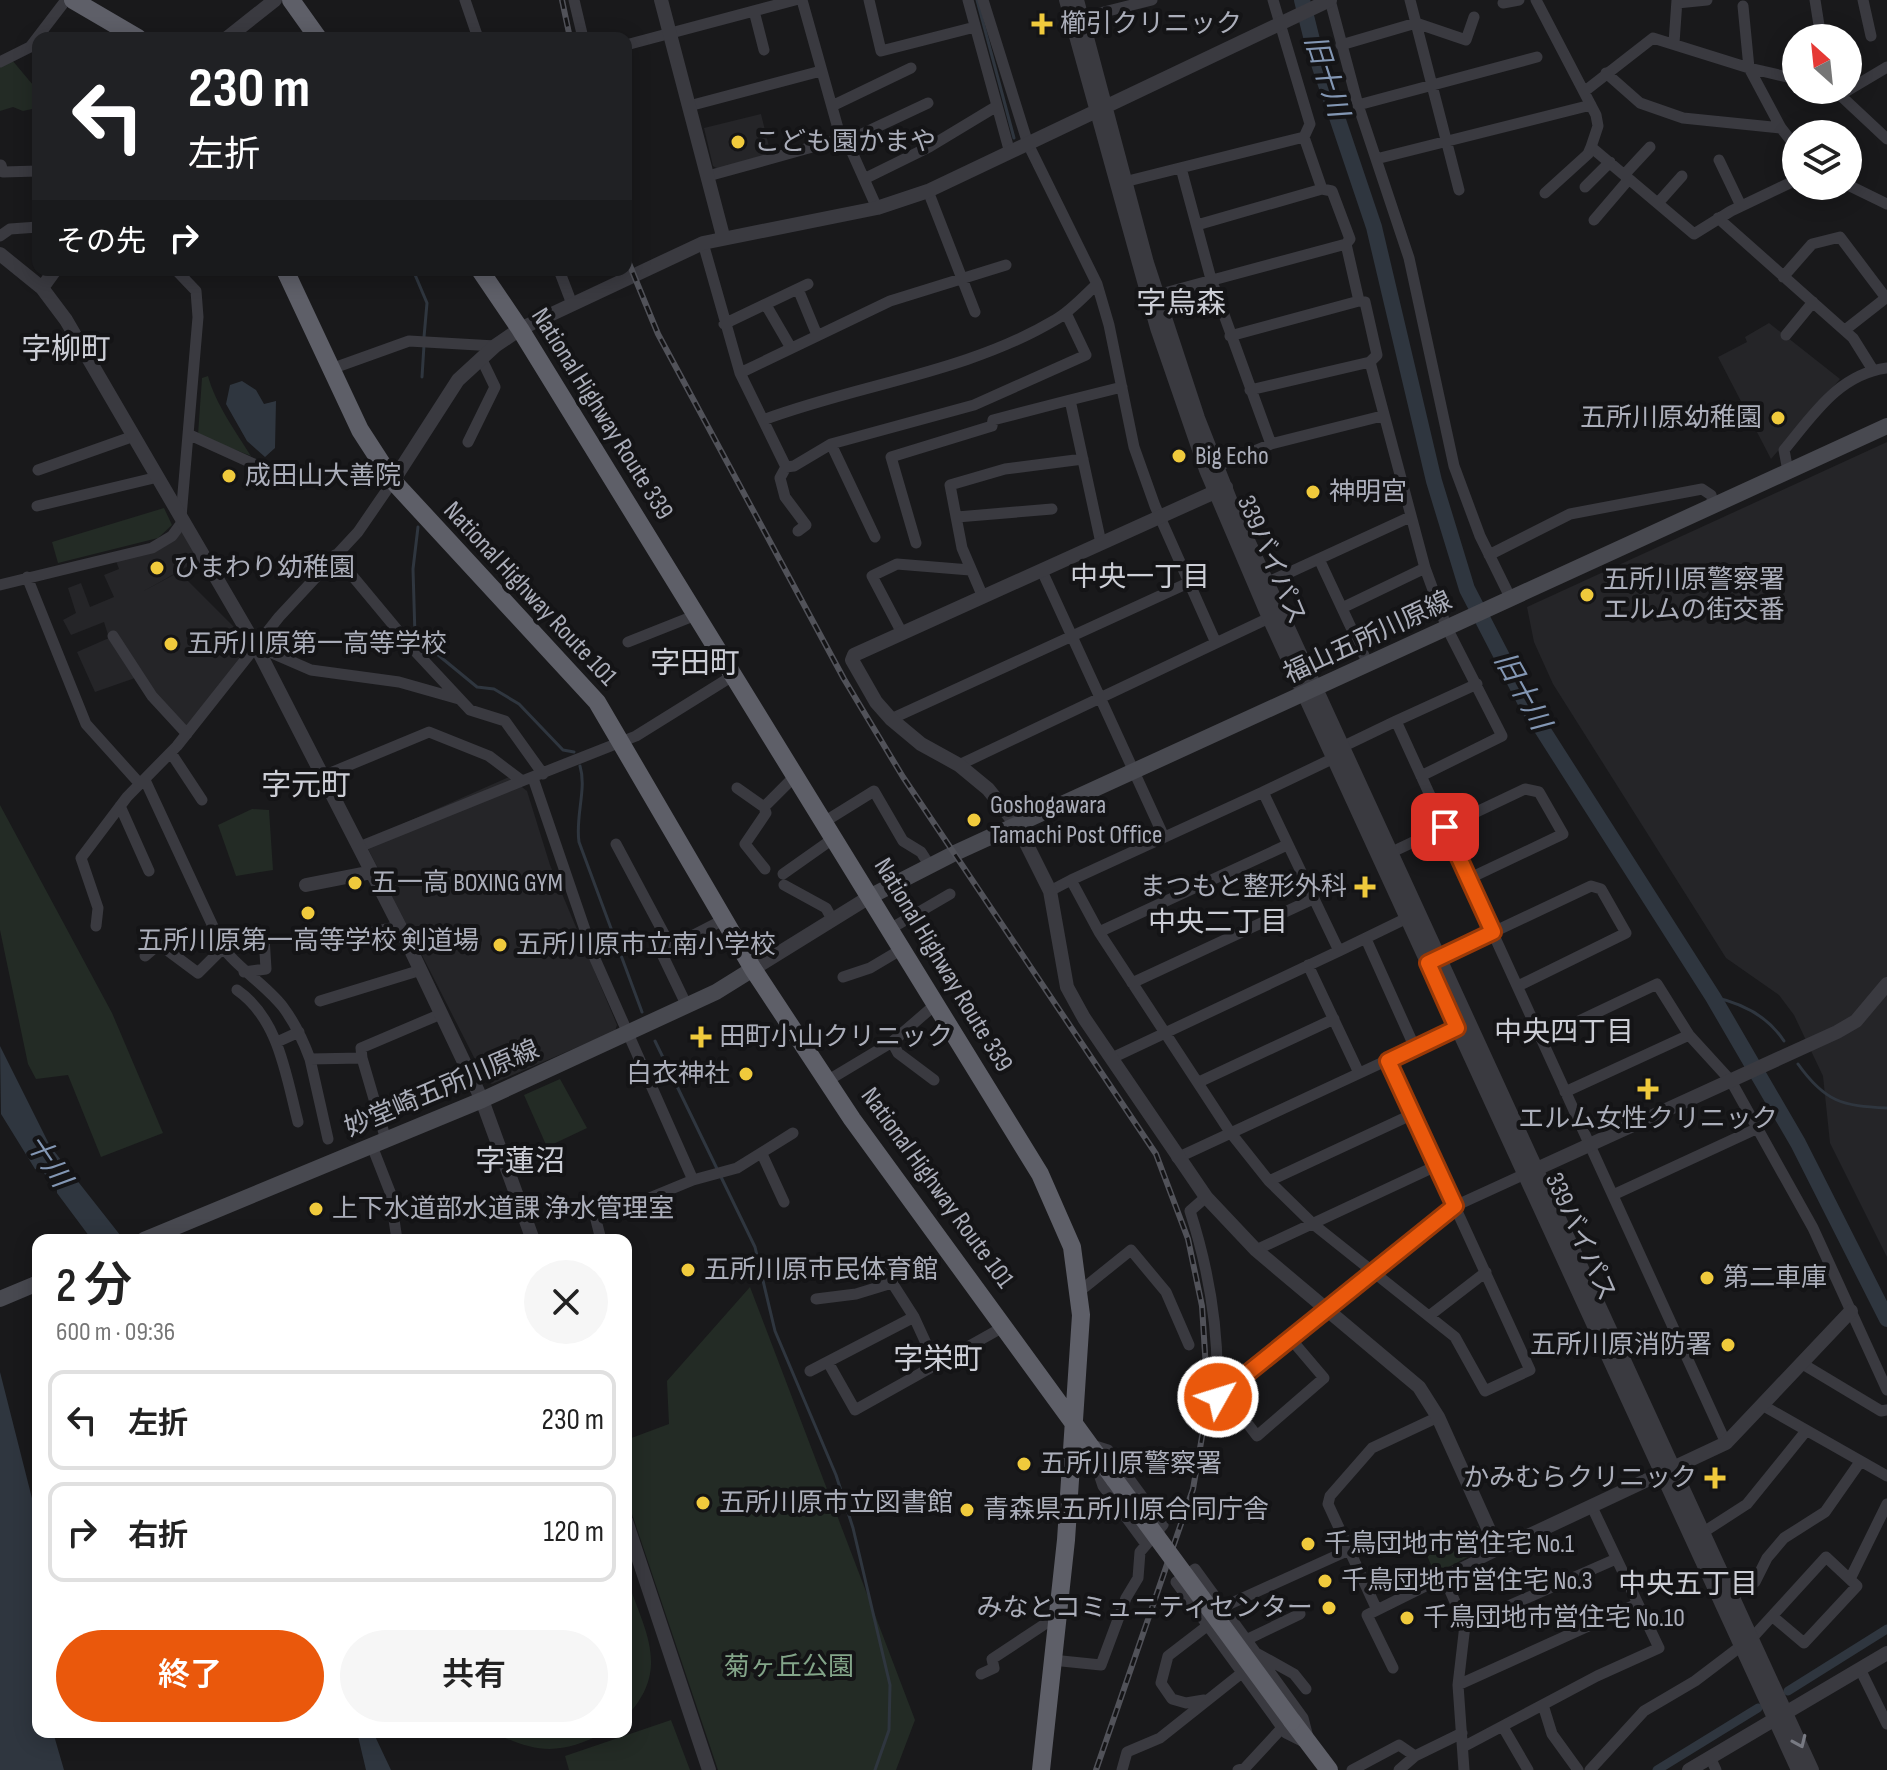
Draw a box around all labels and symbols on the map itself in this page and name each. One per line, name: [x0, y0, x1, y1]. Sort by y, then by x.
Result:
place label: 櫛引クリニック: [1060, 9, 1242, 40]
marker: 櫛引クリニック: [1031, 13, 1053, 35]
north arrow: [1782, 24, 1862, 104]
water label: 旧十川: [1297, 31, 1356, 124]
place label: こども園かまや: [754, 127, 936, 158]
marker: こども園かまや: [729, 133, 747, 151]
district label: 字烏森: [1136, 286, 1226, 322]
street label: National Highway Route 339: [524, 302, 680, 526]
district label: 字柳町: [21, 332, 111, 368]
place label: 五所川原幼稚園: [1580, 403, 1762, 434]
marker: 五所川原幼稚園: [1769, 409, 1787, 427]
place label: Big Echo: [1195, 441, 1269, 472]
marker: Big Echo: [1170, 447, 1188, 465]
place label: 成田山大善院: [245, 461, 401, 492]
marker: 成田山大善院: [220, 467, 238, 485]
place label: 神明宮: [1329, 477, 1407, 508]
marker: 神明宮: [1304, 483, 1322, 501]
street label: 339バイパス: [1230, 491, 1312, 629]
street label: National Highway Route 101: [437, 496, 623, 692]
place label: ひまわり幼稚園: [173, 553, 355, 584]
marker: ひまわり幼稚園: [148, 559, 166, 577]
district label: 中央一丁目: [1070, 561, 1210, 594]
place label: 五所川原警察署 エルムの街交番: [1603, 565, 1785, 626]
street label: 福山五所川原線: [1279, 585, 1457, 691]
marker: 五所川原警察署 エルムの街交番: [1578, 586, 1596, 604]
place label: 五所川原第一高等学校: [187, 629, 447, 660]
marker: 五所川原第一高等学校: [162, 635, 180, 653]
district label: 字田町: [650, 646, 740, 682]
water label: 旧十川: [1487, 646, 1558, 738]
district label: 字元町: [261, 768, 351, 804]
place label: Goshogawara Tamachi Post Office: [990, 790, 1163, 851]
pin: [1411, 793, 1479, 861]
marker: Goshogawara Tamachi Post Office: [965, 811, 983, 829]
street label: National Highway Route 339: [867, 853, 1019, 1077]
place label: 五一高 BOXING GYM: [371, 868, 563, 899]
place label: まつもと整形外科: [1140, 872, 1347, 903]
marker: 五一高 BOXING GYM: [346, 874, 364, 892]
marker: まつもと整形外科: [1354, 876, 1376, 898]
marker: 五所川原第一高等学校 剣道場: [299, 904, 317, 922]
district label: 中央二丁目: [1148, 906, 1288, 939]
place label: 五所川原第一高等学校 剣道場: [137, 926, 479, 957]
place label: 五所川原市立南小学校: [516, 930, 776, 961]
marker: 五所川原市立南小学校: [491, 936, 509, 954]
district label: 中央四丁目: [1494, 1016, 1634, 1049]
place label: 田町小山クリニック: [719, 1022, 953, 1053]
marker: 田町小山クリニック: [690, 1026, 712, 1048]
street label: 妙堂崎五所川原線: [340, 1034, 544, 1144]
place label: 白衣神社: [626, 1059, 730, 1090]
marker: 白衣神社: [737, 1065, 755, 1083]
marker: エルム女性クリニック: [1637, 1078, 1659, 1100]
street label: National Highway Route 101: [854, 1082, 1020, 1294]
place label: エルム女性クリニック: [1518, 1104, 1778, 1135]
water label: 十川: [19, 1129, 79, 1196]
district label: 字蓮沼: [475, 1144, 565, 1180]
street label: 339バイパス: [1538, 1168, 1622, 1306]
place label: 上下水道部水道課 浄水管理室: [332, 1194, 674, 1225]
marker: 上下水道部水道課 浄水管理室: [307, 1200, 325, 1218]
place label: 五所川原市民体育館: [704, 1255, 938, 1286]
marker: 五所川原市民体育館: [679, 1261, 697, 1279]
place label: 第二車庫: [1723, 1263, 1827, 1294]
marker: 第二車庫: [1698, 1269, 1716, 1287]
place label: 五所川原消防署: [1530, 1330, 1712, 1361]
marker: 五所川原消防署: [1719, 1336, 1737, 1354]
district label: 字栄町: [893, 1342, 983, 1378]
position arrow: [1176, 1355, 1260, 1439]
place label: 五所川原警察署: [1040, 1449, 1222, 1480]
marker: 五所川原警察署: [1015, 1455, 1033, 1473]
place label: かみむらクリニック: [1463, 1463, 1697, 1494]
marker: かみむらクリニック: [1704, 1467, 1726, 1489]
place label: 五所川原市立図書館: [719, 1488, 953, 1519]
marker: 五所川原市立図書館: [694, 1494, 712, 1512]
place label: 青森県五所川原合同庁舎: [983, 1495, 1269, 1526]
marker: 青森県五所川原合同庁舎: [958, 1501, 976, 1519]
place label: 千鳥団地市営住宅 No.1: [1324, 1529, 1574, 1560]
marker: 千鳥団地市営住宅 No.1: [1299, 1535, 1317, 1553]
place label: 千鳥団地市営住宅 No.3: [1341, 1566, 1593, 1597]
district label: 中央五丁目: [1618, 1568, 1758, 1601]
marker: 千鳥団地市営住宅 No.3: [1316, 1572, 1334, 1590]
place label: みなとコミュニティセンター: [977, 1593, 1313, 1624]
marker: みなとコミュニティセンター: [1320, 1599, 1338, 1617]
place label: 千鳥団地市営住宅 No.10: [1423, 1603, 1685, 1634]
marker: 千鳥団地市営住宅 No.10: [1398, 1609, 1416, 1627]
park label: 菊ヶ丘公園: [724, 1652, 854, 1683]
one-way arrow: [1790, 1734, 1806, 1749]

